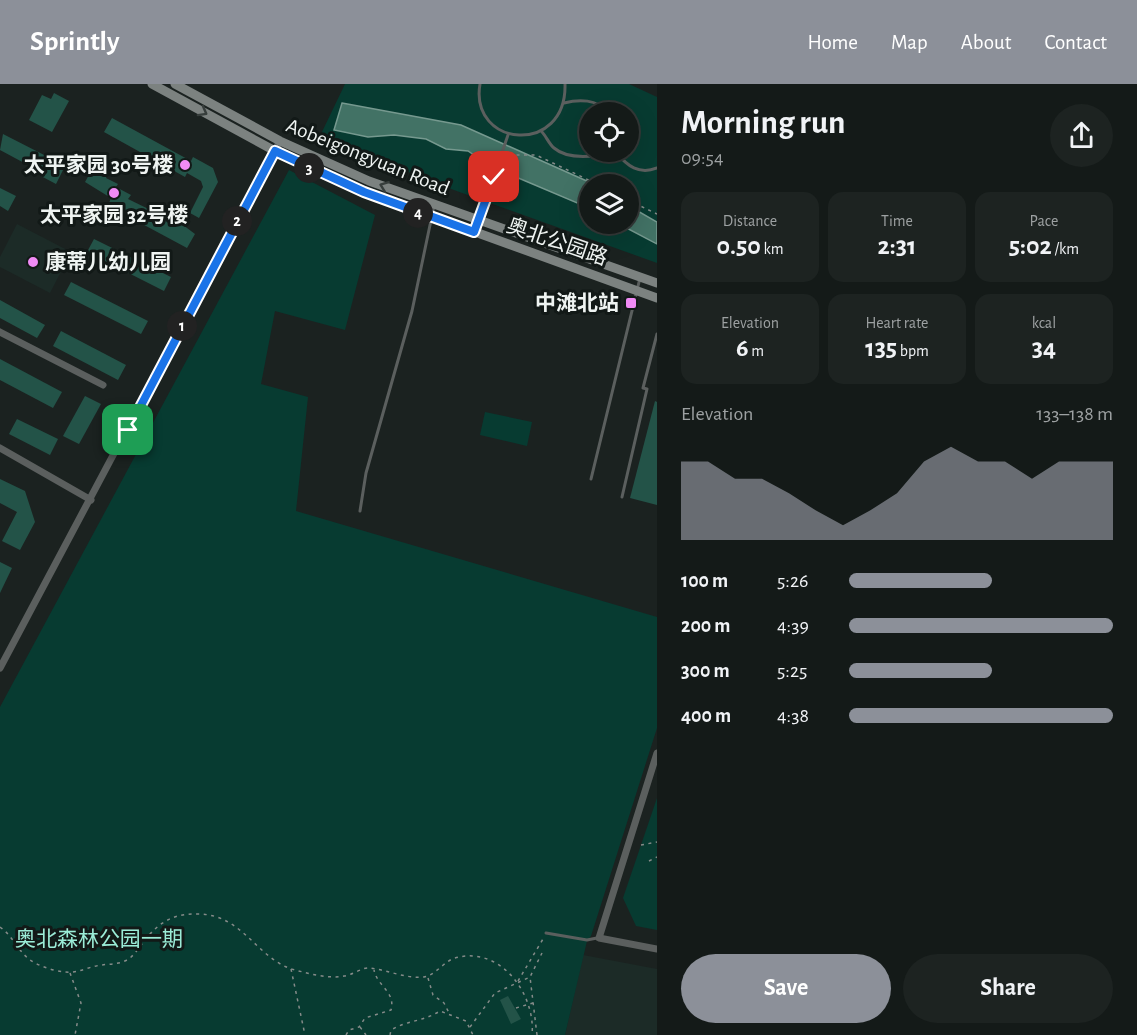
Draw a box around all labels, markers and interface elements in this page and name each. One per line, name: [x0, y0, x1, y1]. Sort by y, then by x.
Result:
text: Sprintly: [30, 28, 120, 56]
text: Home: [807, 32, 858, 53]
text: Map: [891, 32, 928, 53]
text: About: [961, 32, 1011, 53]
text: Contact: [1044, 32, 1107, 53]
map controls: [579, 102, 639, 234]
button: locate: [579, 102, 639, 162]
button: share: [1050, 104, 1113, 167]
one-way arrow: [197, 105, 207, 116]
text: Morning run: [681, 107, 845, 140]
street label: Aobeigongyuan Road: [283, 115, 453, 199]
text: 09:54: [681, 148, 724, 168]
pin: [468, 151, 519, 202]
place label: 太平家园 30号楼: [24, 153, 173, 176]
pin: 3: [294, 153, 324, 183]
marker: 太平家园 30号楼: [178, 158, 192, 172]
text: 3: [306, 160, 312, 176]
icon: check: [477, 160, 510, 193]
button: layers: [579, 174, 639, 234]
one-way arrow: [379, 181, 390, 194]
marker: 太平家园 32号楼: [107, 186, 121, 200]
pin: 4: [403, 198, 433, 228]
place label: 太平家园 32号楼: [40, 203, 188, 226]
text: 4: [414, 205, 422, 221]
pin: 2: [222, 206, 252, 236]
text: 2: [233, 213, 241, 229]
text: Distance: [723, 213, 777, 229]
text: Time: [881, 213, 913, 229]
text: Pace: [1030, 213, 1058, 229]
street label: 奥北公园路: [504, 214, 610, 269]
text: 0.50: [716, 233, 761, 259]
text: 2:31: [878, 233, 916, 259]
text: 5:02: [1009, 233, 1052, 259]
text: km: [761, 241, 784, 257]
text: /km: [1052, 241, 1079, 257]
place label: 康蒂儿幼儿园: [45, 250, 171, 273]
marker: 康蒂儿幼儿园: [26, 255, 40, 269]
place label: 中滩北站: [535, 291, 619, 314]
marker: 中滩北站: [624, 296, 638, 310]
pin: 1: [167, 311, 197, 341]
text: Elevation: [721, 315, 779, 331]
text: Heart rate: [866, 315, 928, 331]
text: kcal: [1032, 315, 1056, 331]
text: 1: [179, 318, 185, 334]
text: 6: [736, 335, 749, 361]
text: 135: [865, 335, 897, 361]
text: 34: [1032, 335, 1056, 361]
text: m: [749, 343, 764, 359]
text: bpm: [897, 343, 929, 359]
pin: [102, 404, 153, 455]
text: Elevation: [681, 404, 753, 424]
text: 133–138 m: [1036, 404, 1113, 424]
icon: arrive: [111, 413, 144, 446]
text: 100 m: [681, 571, 728, 591]
text: 5:26: [777, 571, 808, 591]
text: 200 m: [681, 616, 730, 636]
text: 4:39: [777, 616, 809, 636]
text: 300 m: [681, 661, 730, 681]
text: 5:25: [777, 661, 807, 681]
text: 400 m: [681, 706, 731, 726]
text: 4:38: [777, 706, 809, 726]
park label: 奥北森林公园一期: [15, 928, 183, 950]
button: Save: [681, 954, 891, 1023]
button: Share: [903, 954, 1113, 1023]

